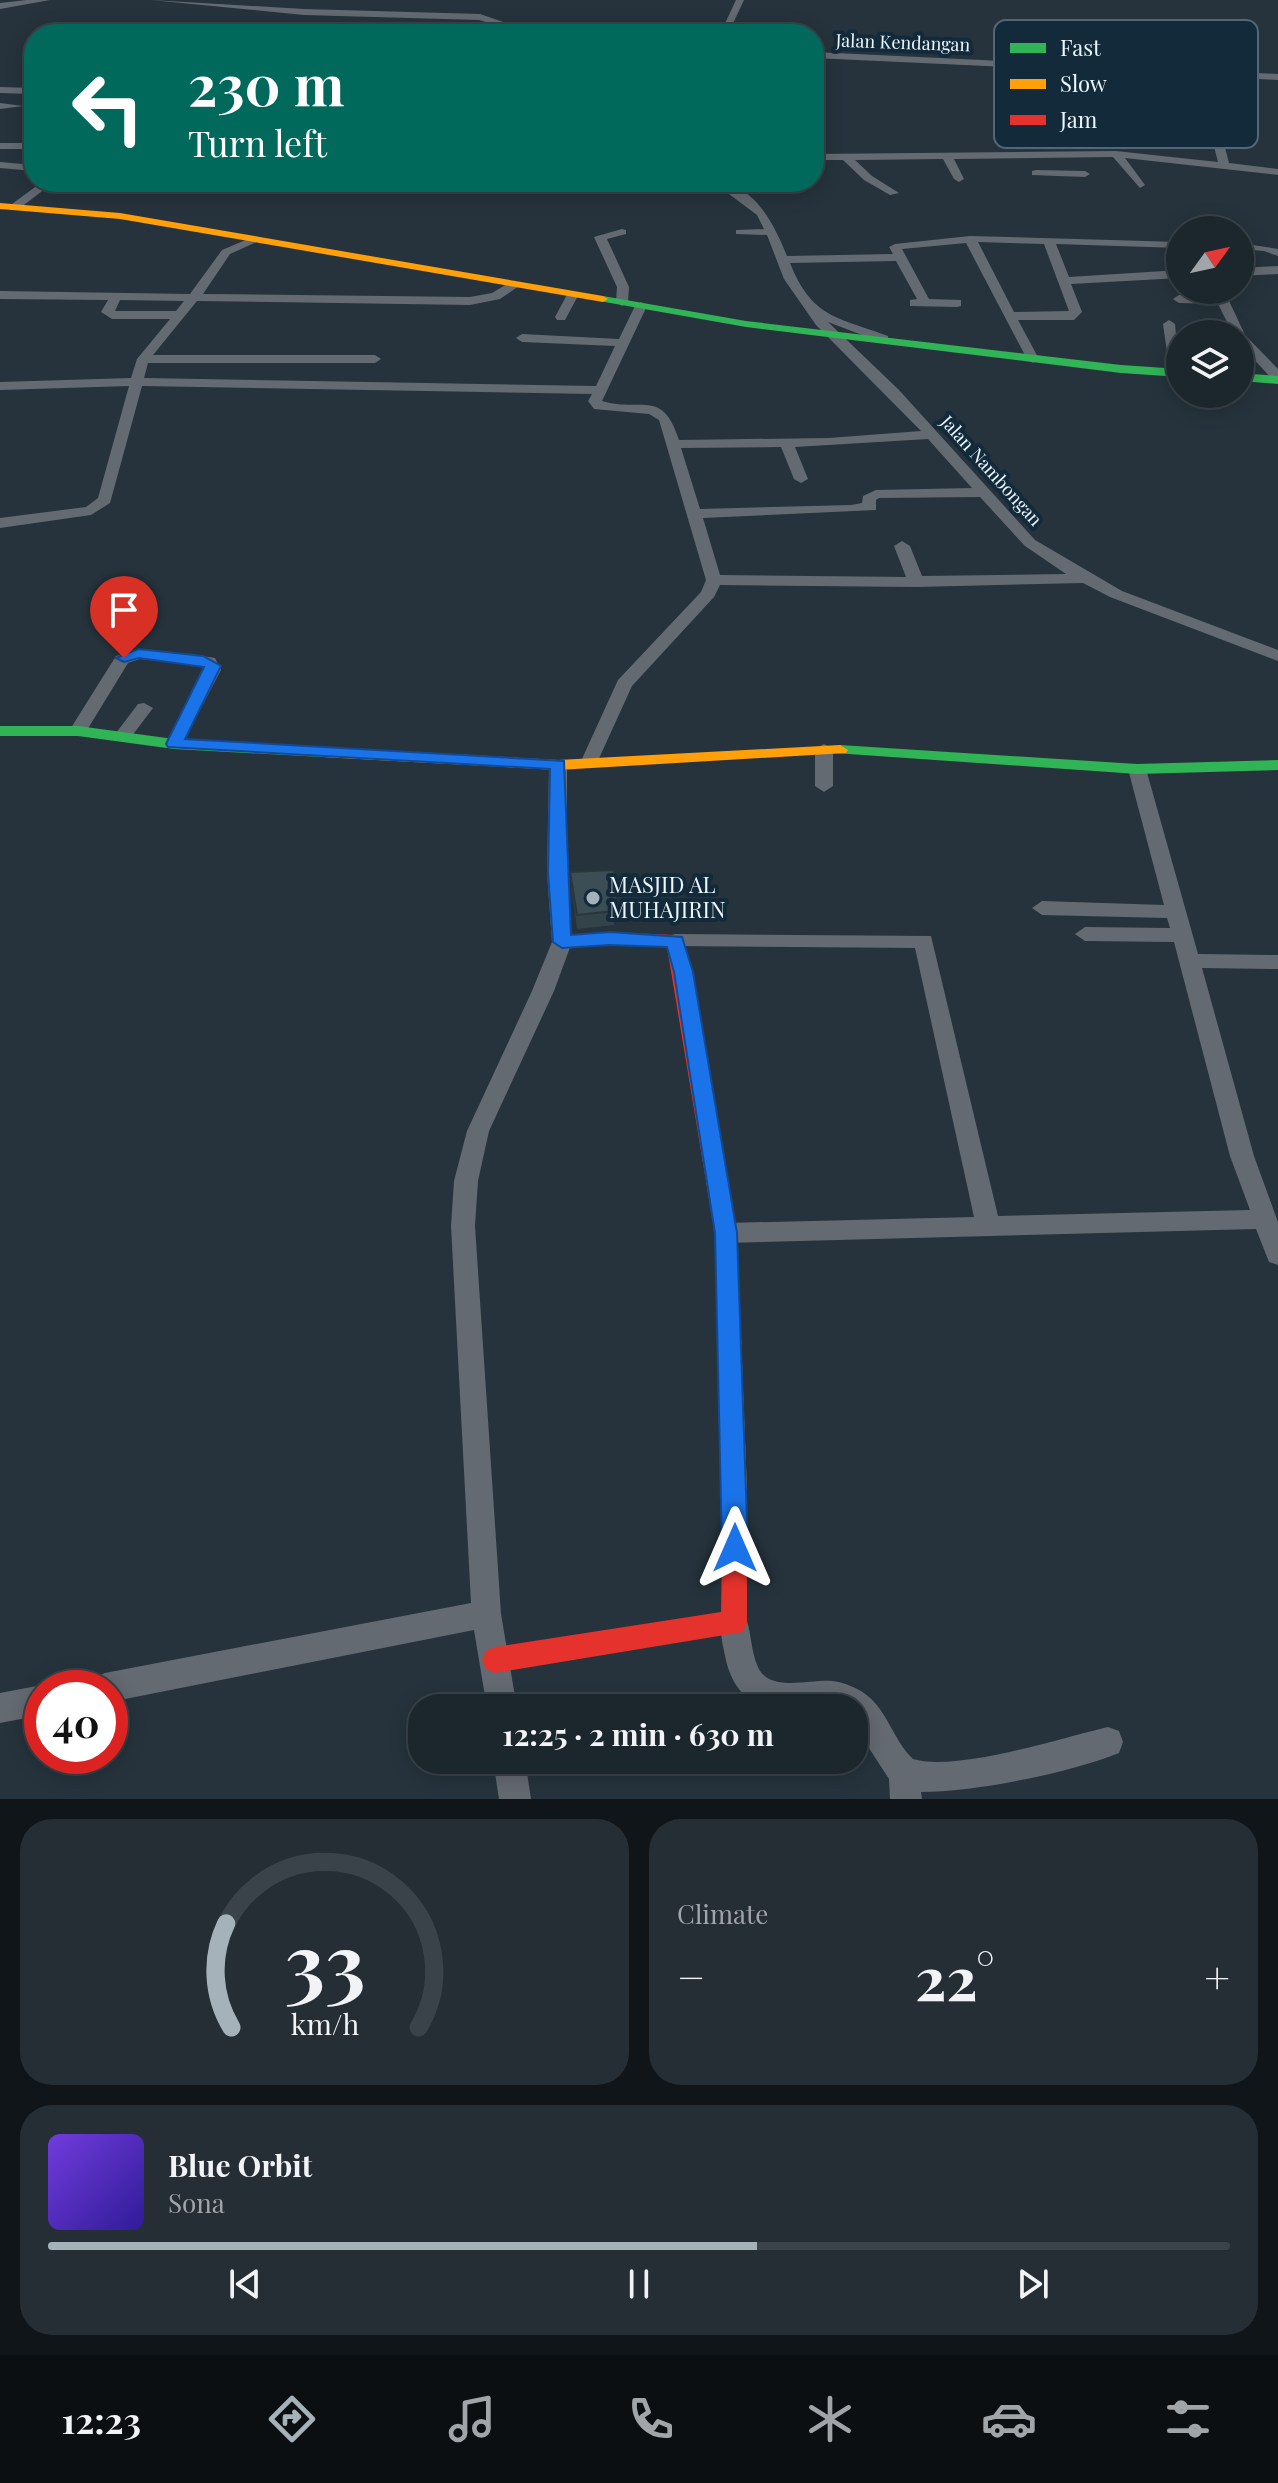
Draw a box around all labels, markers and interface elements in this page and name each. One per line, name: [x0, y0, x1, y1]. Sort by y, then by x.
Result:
legend: [994, 20, 1258, 148]
street label: Jalan Kendangan: [834, 28, 971, 56]
text: Fast: [1060, 32, 1102, 62]
text: 230 m: [188, 46, 344, 121]
icon: left: [56, 56, 160, 160]
text: Slow: [1060, 68, 1107, 98]
text: Jam: [1059, 104, 1098, 134]
text: Turn left: [188, 118, 327, 166]
north arrow: [1166, 216, 1254, 304]
map controls: [1166, 216, 1254, 408]
button: layers: [1166, 320, 1254, 408]
street label: Jalan Nambongan: [935, 409, 1048, 531]
pin: [90, 576, 158, 658]
icon: arrive: [102, 588, 146, 632]
place label: MASJID AL MUHAJIRIN: [609, 869, 726, 924]
marker: MASJID AL MUHAJIRIN: [584, 889, 602, 907]
position arrow: [693, 1506, 777, 1590]
speed limit sign: 40: [24, 1670, 128, 1774]
text: 12:25 · 2 min · 630 m: [502, 1714, 774, 1754]
text: Climate: [677, 1896, 768, 1931]
text: 33: [284, 1904, 365, 2015]
text: 22°: [915, 1936, 995, 2016]
text: −: [677, 1946, 705, 2005]
text: +: [1204, 1946, 1230, 2005]
text: km/h: [290, 2004, 359, 2042]
text: Blue Orbit: [168, 2145, 312, 2185]
text: Sona: [168, 2185, 225, 2220]
icon: previous: [223, 2262, 267, 2306]
icon: pause: [617, 2262, 661, 2306]
icon: next: [1011, 2262, 1055, 2306]
icon: directions: [264, 2391, 320, 2447]
icon: music: [444, 2391, 500, 2447]
icon: phone: [623, 2391, 679, 2447]
icon: climate: [802, 2391, 858, 2447]
icon: car: [981, 2391, 1037, 2447]
icon: filters: [1160, 2391, 1216, 2447]
text: 12:23: [62, 2395, 141, 2443]

